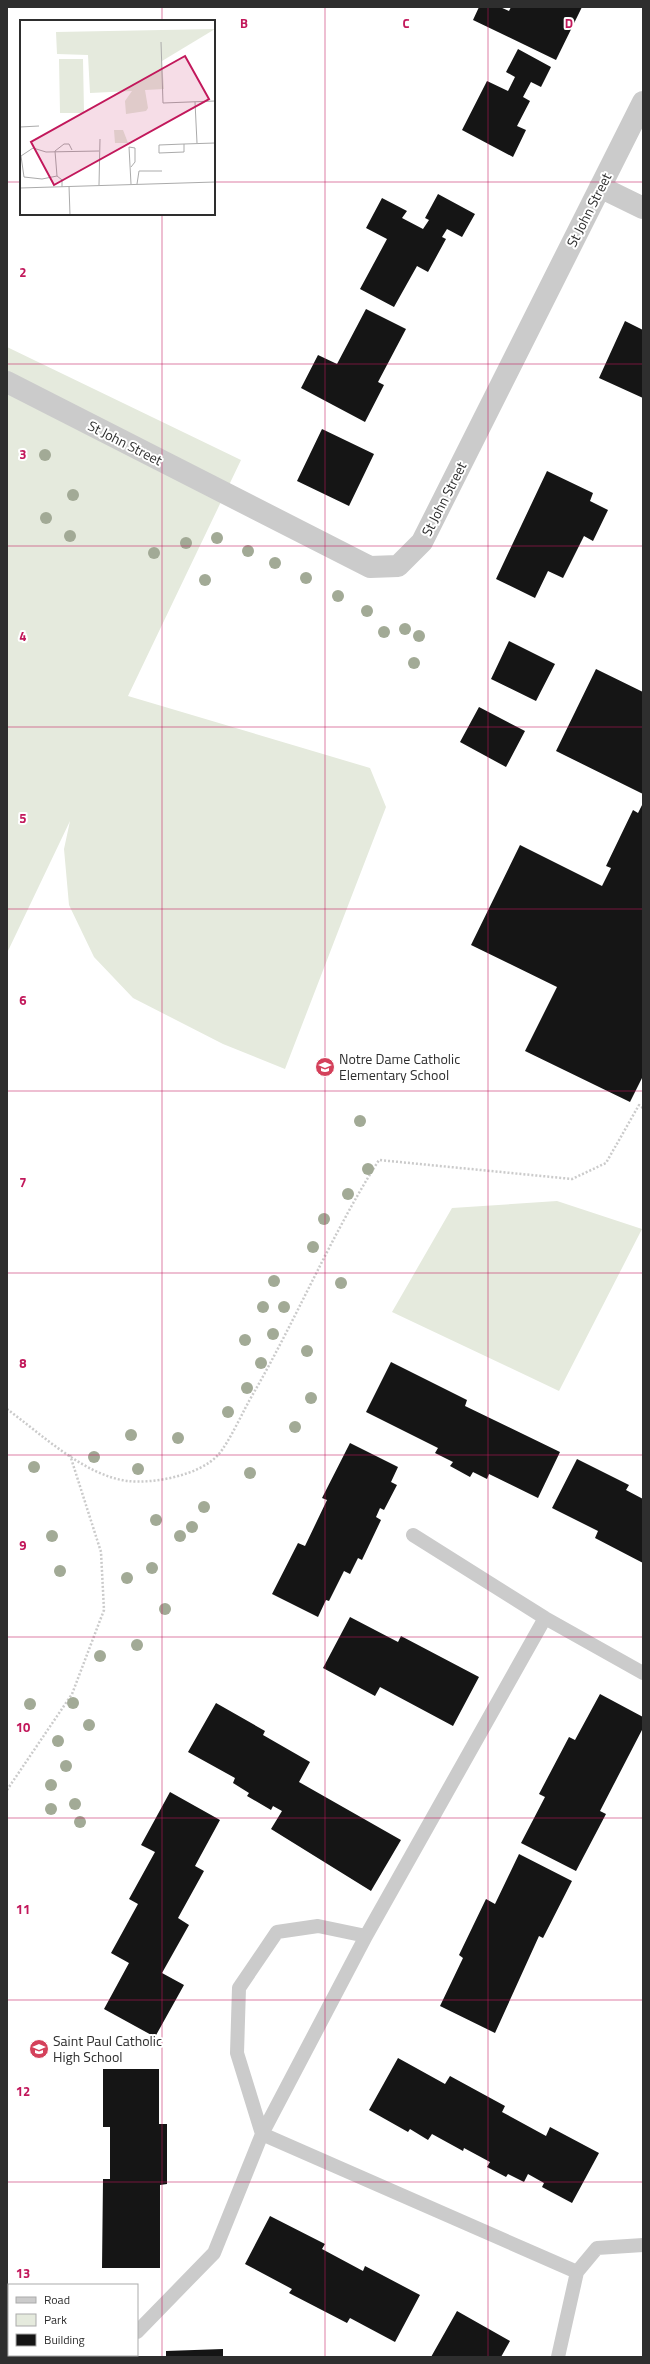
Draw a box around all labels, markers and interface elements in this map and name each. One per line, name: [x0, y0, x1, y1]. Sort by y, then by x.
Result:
text: B: [240, 13, 248, 33]
text: C: [402, 13, 410, 33]
text: D: [565, 13, 573, 33]
inset map: [20, 20, 215, 215]
street label: St John Street: [561, 169, 616, 251]
text: 2: [19, 262, 27, 282]
street label: St John Street: [84, 415, 166, 470]
text: 3: [19, 444, 27, 464]
street label: St John Street: [416, 458, 471, 540]
text: 4: [19, 626, 27, 646]
text: 5: [19, 808, 27, 828]
text: 6: [19, 990, 27, 1010]
place label: Notre Dame Catholic Elementary School: [339, 1048, 460, 1085]
school or university icon: Notre Dame Catholic Elementary School: [314, 1056, 336, 1078]
text: 7: [19, 1172, 27, 1192]
text: 8: [19, 1353, 27, 1373]
text: 9: [19, 1535, 27, 1555]
text: 10: [16, 1717, 30, 1737]
text: 11: [16, 1899, 30, 1919]
place label: Saint Paul Catholic High School: [53, 2030, 162, 2067]
school or university icon: Saint Paul Catholic High School: [28, 2038, 50, 2060]
text: 12: [16, 2081, 30, 2101]
text: 13: [16, 2263, 30, 2283]
legend: [8, 2284, 138, 2356]
text: Road: [44, 2290, 70, 2309]
text: Park: [44, 2310, 67, 2329]
text: Building: [44, 2330, 85, 2349]

